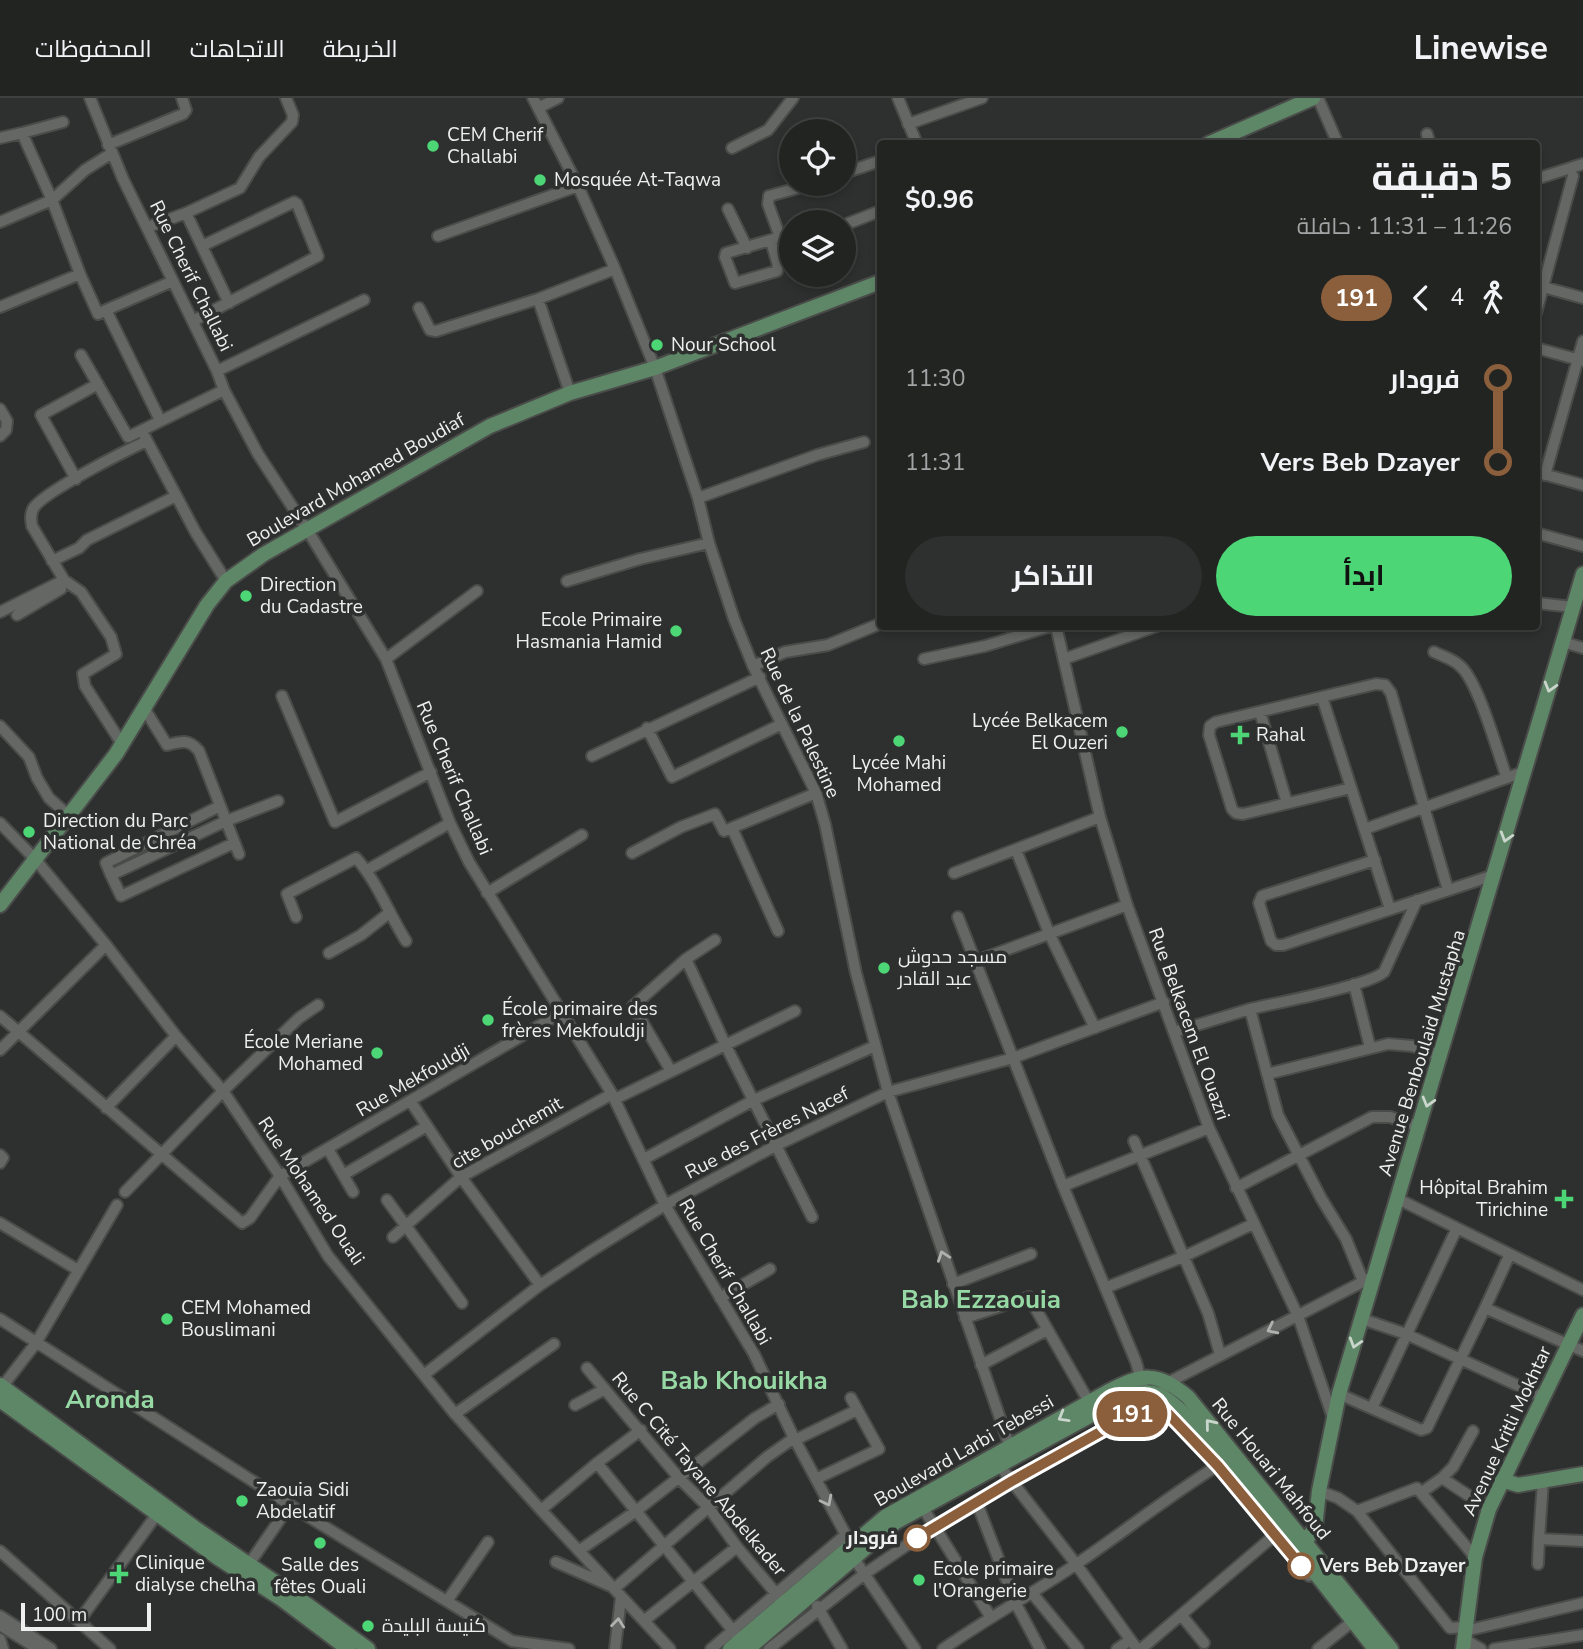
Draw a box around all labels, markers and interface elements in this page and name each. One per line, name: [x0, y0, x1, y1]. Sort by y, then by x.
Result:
text: Linewise: [1414, 26, 1548, 71]
text: المحفوظات: [35, 33, 152, 65]
text: الاتجاهات: [190, 33, 285, 65]
text: الخريطة: [323, 33, 398, 65]
map controls: [779, 119, 856, 287]
button: locate: [779, 119, 856, 196]
place label: CEM Cherif Challabi: [447, 122, 544, 170]
marker: CEM Cherif Challabi: [425, 138, 441, 154]
text: 5 دقيقة: [1372, 152, 1512, 203]
place label: Mosquée At-Taqwa: [554, 167, 721, 193]
marker: Mosquée At-Taqwa: [532, 172, 548, 188]
text: $0.96: [905, 182, 974, 217]
street label: Rue Cherif Challabi: [143, 196, 239, 356]
button: layers: [779, 210, 856, 287]
text: 11:26 – 11:31 · حافلة: [1297, 211, 1512, 242]
icon: back: [1402, 279, 1440, 317]
icon: walk: [1474, 279, 1512, 317]
text: 191: [1335, 282, 1378, 314]
text: 4: [1450, 282, 1464, 313]
place label: Nour School: [671, 332, 776, 358]
marker: Nour School: [649, 337, 665, 353]
text: فرودار: [1390, 362, 1460, 397]
text: 11:30: [905, 363, 965, 394]
street label: Boulevard Mohamed Boudiaf: [242, 406, 470, 553]
text: Vers Beb Dzayer: [1261, 445, 1460, 480]
text: 11:31: [905, 447, 965, 478]
button: التذاكر: [905, 536, 1202, 616]
button: ابدأ: [1216, 536, 1512, 616]
place label: Direction du Cadastre: [260, 572, 363, 620]
marker: Direction du Cadastre: [238, 588, 254, 604]
place label: Ecole Primaire Hasmania Hamid: [516, 607, 662, 655]
marker: Ecole Primaire Hasmania Hamid: [668, 623, 684, 639]
street label: Rue de la Palestine: [754, 644, 846, 802]
one-way arrow: [1544, 681, 1559, 693]
street label: Rue Cherif Challabi: [410, 697, 498, 859]
place label: Lycée Belkacem El Ouzeri: [972, 708, 1108, 756]
place label: Rahal: [1256, 722, 1306, 748]
marker: Lycée Belkacem El Ouzeri: [1114, 724, 1130, 740]
marker: Rahal: [1230, 725, 1250, 745]
marker: Lycée Mahi Mohamed: [891, 733, 907, 749]
place label: Lycée Mahi Mohamed: [852, 750, 946, 798]
place label: Direction du Parc National de Chréa: [43, 808, 197, 856]
marker: Direction du Parc National de Chréa: [21, 824, 37, 840]
one-way arrow: [1499, 830, 1514, 842]
street label: Rue Belkacem El Ouazri: [1142, 924, 1236, 1124]
street label: Avenue Benboulaid Mustapha: [1372, 927, 1472, 1179]
place label: مسجد حدوش عبد القادر: [897, 944, 1007, 992]
marker: مسجد حدوش عبد القادر: [876, 960, 892, 976]
place label: École primaire des frères Mekfouldji: [502, 996, 658, 1044]
marker: École primaire des frères Mekfouldji: [480, 1012, 496, 1028]
place label: École Meriane Mohamed: [244, 1029, 363, 1077]
street label: Rue Mekfouldji: [352, 1037, 474, 1123]
marker: École Meriane Mohamed: [369, 1045, 385, 1061]
street label: Rue des Frères Nacef: [681, 1080, 854, 1186]
street label: cite bouchemit: [447, 1091, 568, 1175]
one-way arrow: [1421, 1095, 1436, 1107]
street label: Rue Mohamed Ouali: [252, 1112, 370, 1270]
place label: Hôpital Brahim Tirichine: [1419, 1175, 1548, 1223]
marker: Hôpital Brahim Tirichine: [1554, 1189, 1574, 1209]
street label: Rue Cherif Challabi: [673, 1194, 777, 1350]
one-way arrow: [937, 1250, 951, 1262]
district label: Bab Ezzaouia: [901, 1282, 1061, 1317]
place label: CEM Mohamed Bouslimani: [181, 1295, 311, 1343]
marker: CEM Mohamed Bouslimani: [159, 1311, 175, 1327]
one-way arrow: [1267, 1321, 1279, 1335]
one-way arrow: [1349, 1336, 1363, 1349]
street label: Avenue Kritli Mokhtar: [1456, 1342, 1558, 1520]
district label: Bab Khouikha: [660, 1363, 828, 1398]
street label: Rue C Cité Tayane Abdelkader: [606, 1366, 792, 1582]
district label: Aronda: [65, 1382, 155, 1417]
street label: Boulevard Larbi Tebessi: [869, 1389, 1059, 1513]
line badge: 191: [1092, 1391, 1172, 1437]
street label: Rue Houari Mahfoud: [1206, 1393, 1336, 1545]
text: 191: [1110, 1398, 1154, 1430]
one-way arrow: [1057, 1409, 1070, 1422]
one-way arrow: [1206, 1420, 1218, 1433]
place label: Zaouia Sidi Abdelatif: [256, 1477, 349, 1525]
marker: Zaouia Sidi Abdelatif: [234, 1493, 250, 1509]
one-way arrow: [818, 1494, 832, 1506]
place label: فرودار: [846, 1525, 898, 1551]
marker: فرودار: [904, 1525, 930, 1551]
marker: Salle des fêtes Ouali: [312, 1535, 328, 1551]
place label: Clinique dialyse chelha: [135, 1550, 256, 1598]
place label: Salle des fêtes Ouali: [274, 1552, 366, 1600]
marker: Vers Beb Dzayer: [1288, 1553, 1314, 1579]
place label: Vers Beb Dzayer: [1319, 1553, 1466, 1579]
place label: Ecole primaire l'Orangerie: [933, 1556, 1054, 1604]
marker: Clinique dialyse chelha: [109, 1564, 129, 1584]
marker: Ecole primaire l'Orangerie: [911, 1572, 927, 1588]
scale bar: [21, 1600, 150, 1632]
text: 100 m: [32, 1602, 87, 1628]
place label: كنيسة البليدة: [382, 1613, 486, 1639]
one-way arrow: [610, 1617, 625, 1628]
marker: كنيسة البليدة: [360, 1618, 376, 1634]

